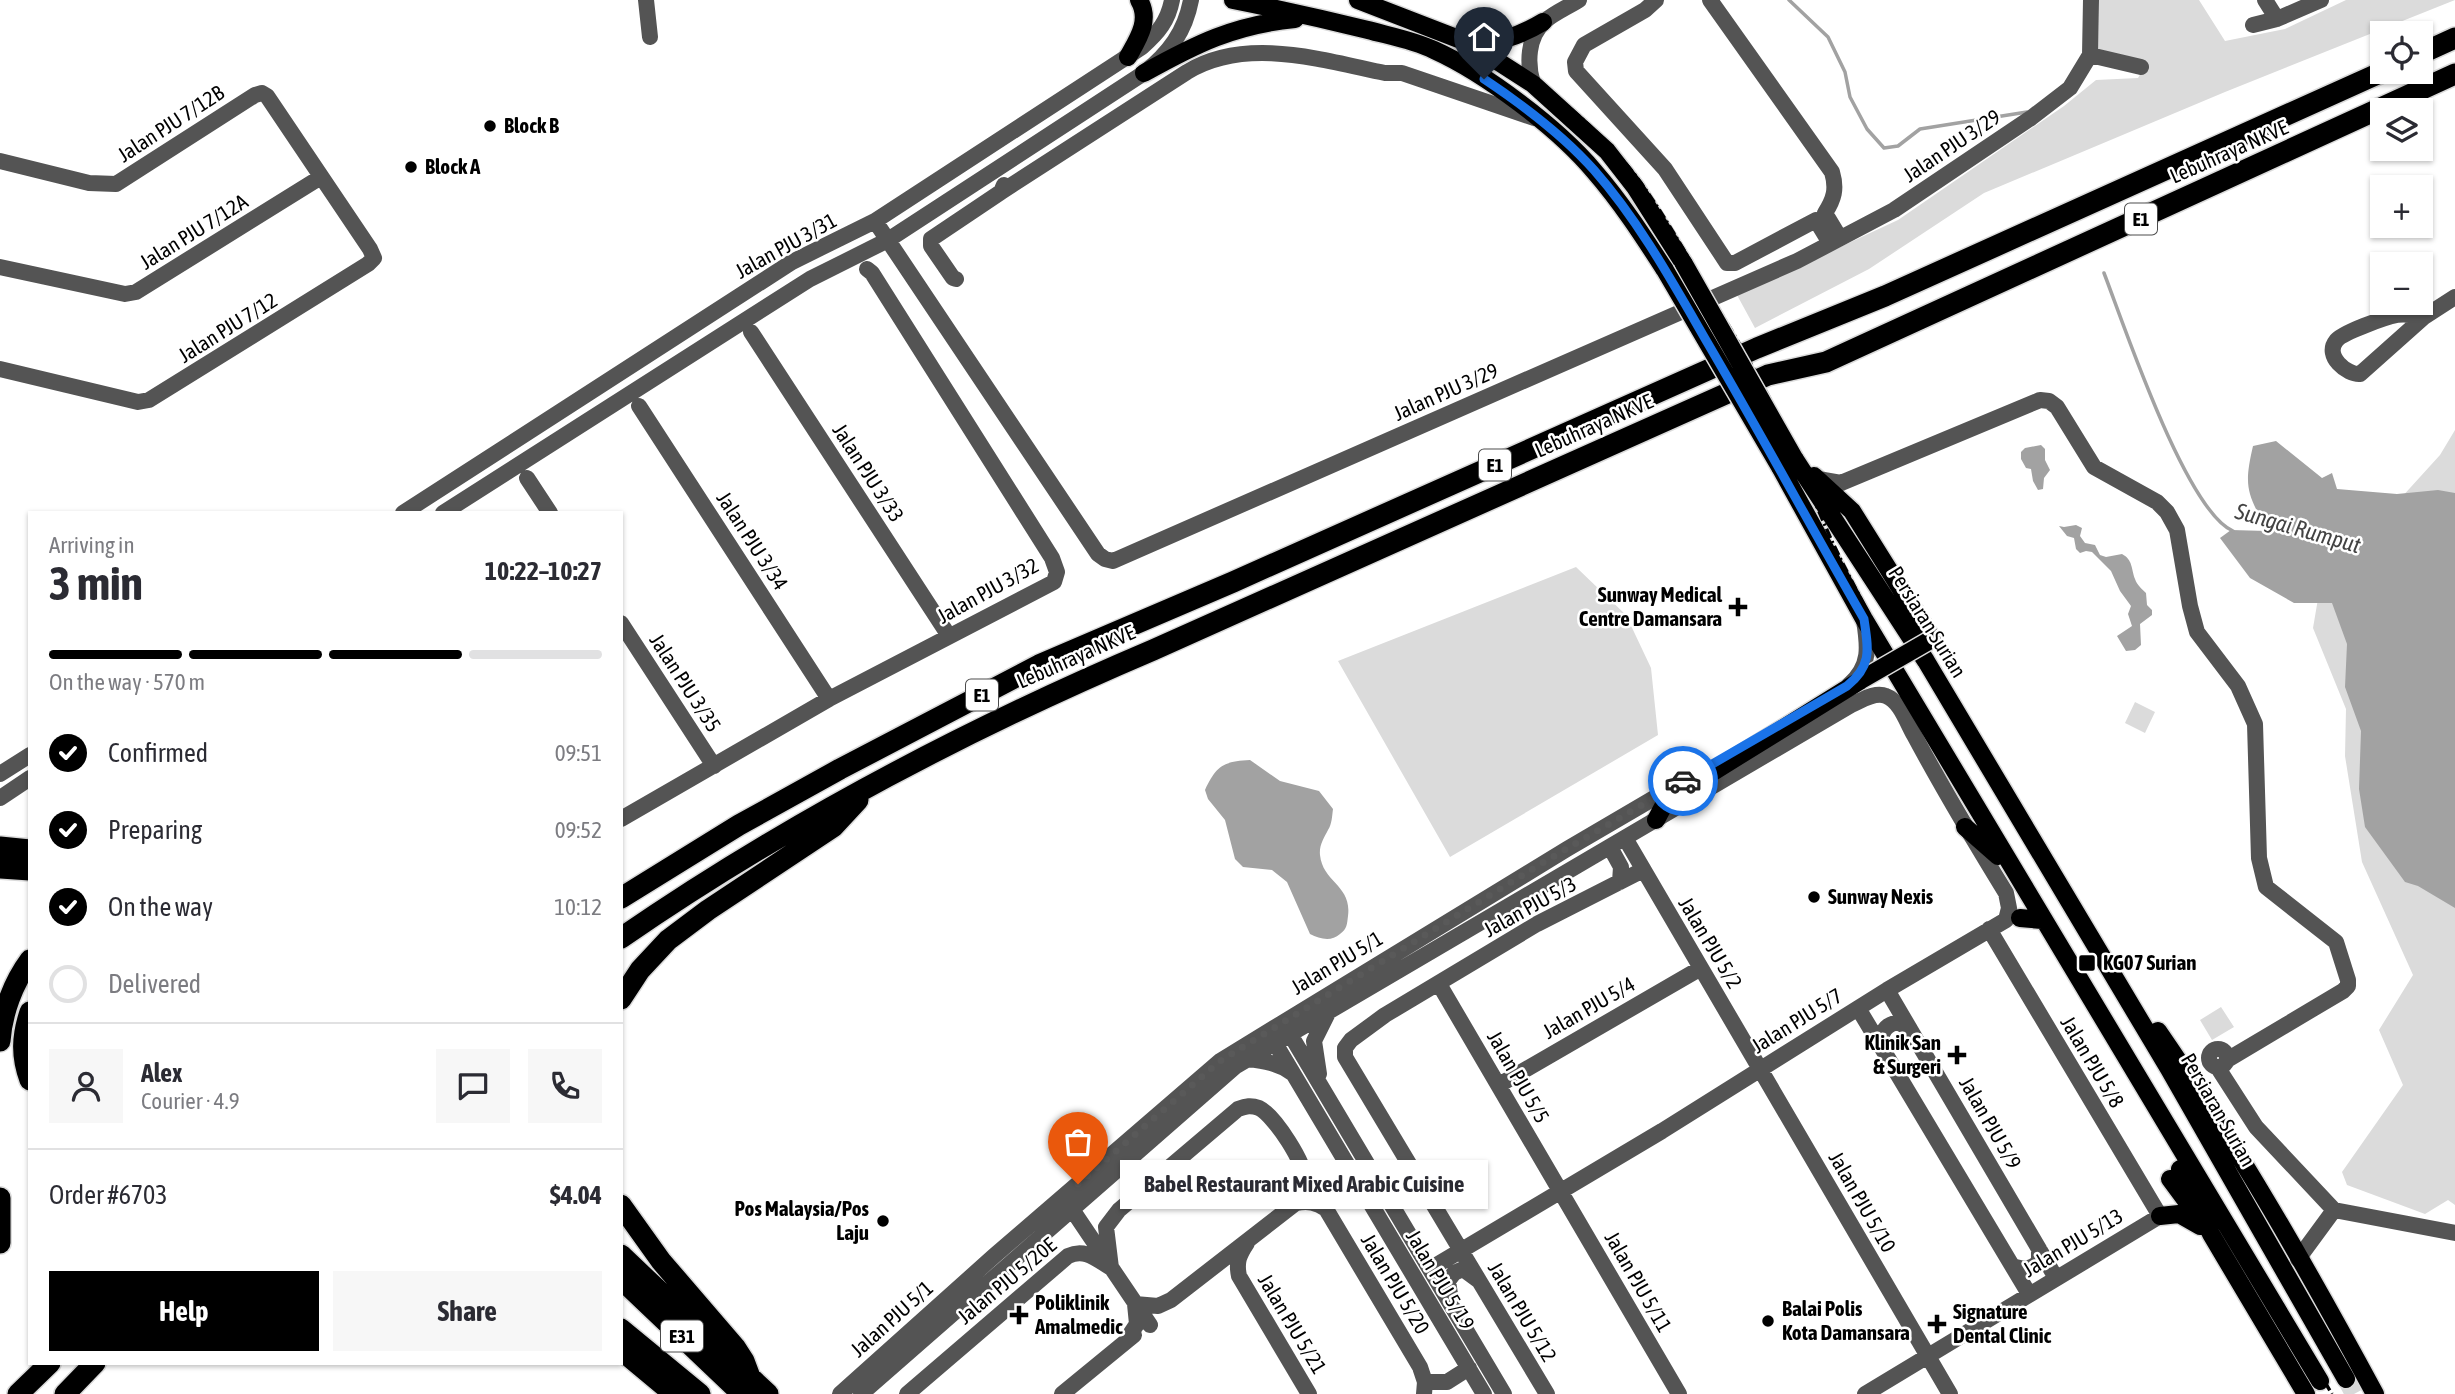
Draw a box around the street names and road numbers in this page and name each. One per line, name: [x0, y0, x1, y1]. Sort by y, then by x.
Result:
street label: Jalan PJU 7/12B: [113, 80, 228, 166]
street label: Jalan PJU 3/29: [1898, 104, 2005, 186]
street label: Lebuhraya NKVE: [2166, 114, 2291, 188]
street label: Jalan PJU 7/12A: [135, 188, 252, 274]
road number: E1: [2125, 204, 2157, 234]
street label: Jalan PJU 3/31: [731, 207, 840, 283]
street label: Jalan PJU 7/12: [174, 287, 281, 367]
street label: Jalan PJU 3/29: [1390, 357, 1502, 425]
street label: Lebuhraya NKVE: [1531, 388, 1656, 462]
street label: Jalan PJU 3/33: [828, 419, 909, 526]
road number: E1: [1479, 450, 1511, 480]
street label: Jalan PJU 3/34: [712, 487, 793, 594]
street label: Jalan PJU 3/32: [933, 552, 1042, 628]
street label: Persiaran Surian: [1884, 562, 1972, 681]
street label: Lebuhraya NKVE: [1013, 619, 1138, 693]
street label: Jalan PJU 3/35: [645, 629, 726, 736]
road number: E1: [966, 680, 998, 710]
street label: Jalan PJU 5/3: [1479, 871, 1580, 941]
street label: Jalan PJU 5/2: [1674, 893, 1747, 992]
street label: Jalan PJU 5/1: [1287, 926, 1386, 999]
street label: Jalan PJU 5/4: [1538, 971, 1639, 1043]
street label: Jalan PJU 5/7: [1747, 983, 1846, 1057]
street label: Jalan PJU 5/8: [2056, 1012, 2130, 1112]
street label: Jalan PJU 5/5: [1483, 1026, 1555, 1127]
street label: Persiaran Surian: [2177, 1049, 2261, 1170]
street label: Jalan PJU 5/9: [1955, 1072, 2027, 1173]
street label: Jalan PJU 5/10: [1824, 1147, 1901, 1256]
street label: Jalan PJU 5/13: [2018, 1203, 2127, 1281]
street label: Jalan PJU 5/19: [1402, 1225, 1480, 1334]
street label: Jalan PJU 5/11: [1600, 1227, 1677, 1336]
street label: Jalan PJU 5/20: [1357, 1229, 1435, 1338]
street label: Jalan PJU 5/20E: [952, 1232, 1060, 1328]
street label: Jalan PJU 5/12: [1484, 1257, 1562, 1366]
street label: Jalan PJU 5/21: [1254, 1269, 1332, 1378]
street label: Jalan PJU 5/1: [845, 1275, 937, 1361]
road number: E31: [661, 1320, 703, 1352]

